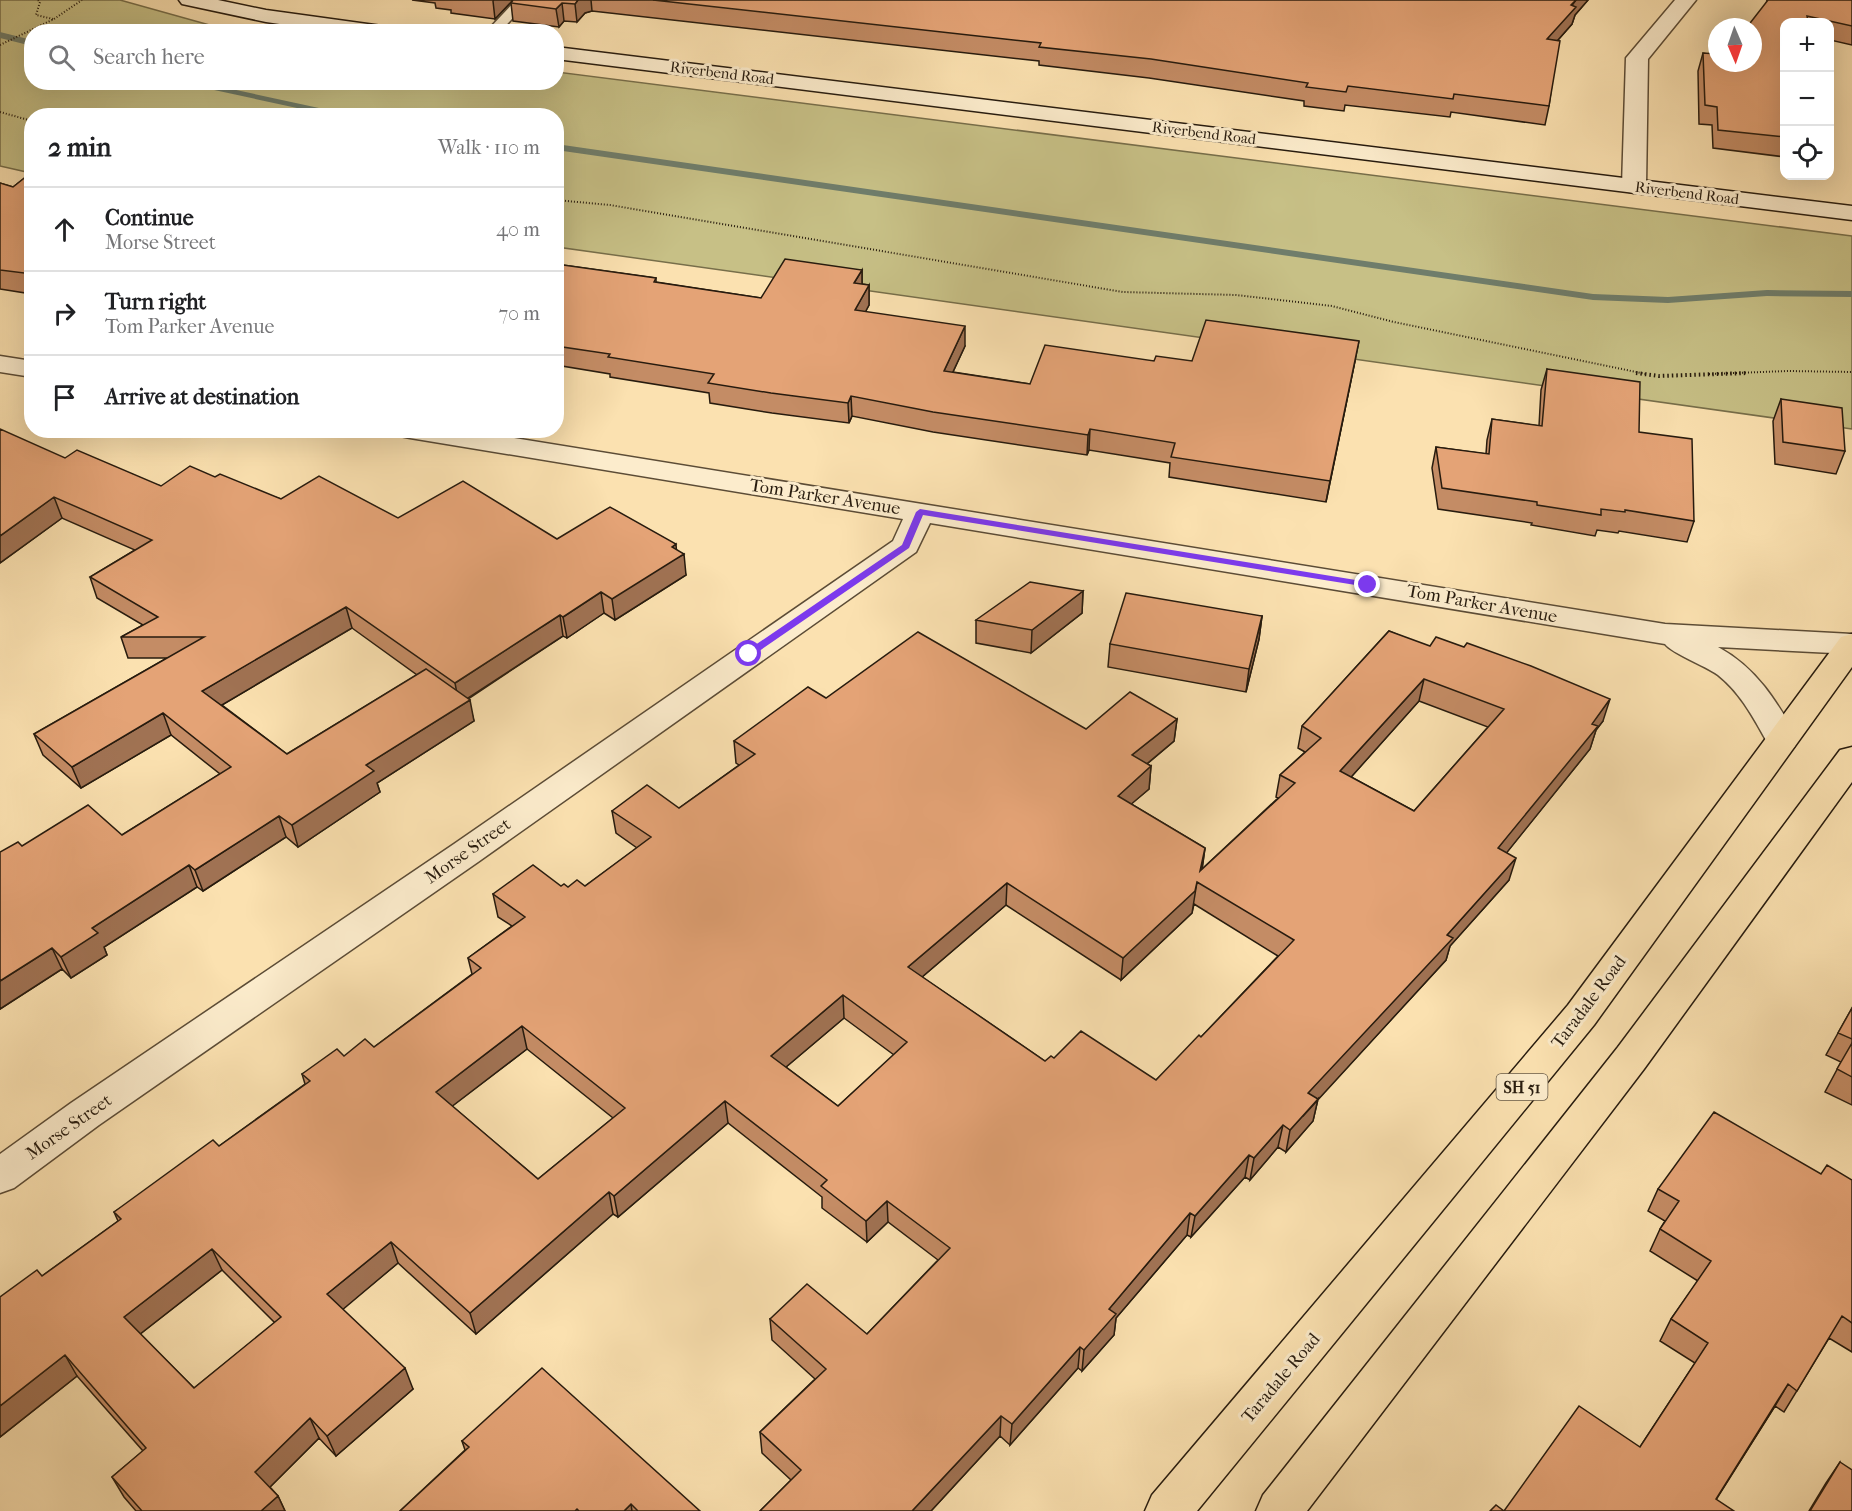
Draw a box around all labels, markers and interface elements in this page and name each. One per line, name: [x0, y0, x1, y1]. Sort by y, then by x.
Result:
north arrow: [1708, 18, 1762, 72]
map controls: [1780, 18, 1834, 180]
button: +: [1780, 18, 1834, 72]
search box: [24, 24, 564, 90]
icon: search: [45, 41, 78, 74]
text: Search here: [93, 44, 205, 70]
street label: Riverbend Road: [669, 58, 776, 88]
button: −: [1780, 72, 1834, 126]
street label: Riverbend Road: [1151, 118, 1258, 148]
button: locate: [1780, 126, 1834, 180]
text: 2 min: [48, 132, 111, 163]
text: Walk · 110 m: [438, 136, 540, 159]
street label: Riverbend Road: [1634, 178, 1741, 208]
text: Continue: [105, 205, 194, 231]
icon: ahead: [48, 213, 81, 246]
text: 40 m: [496, 218, 540, 241]
text: Morse Street: [105, 231, 216, 254]
text: Turn right: [105, 289, 206, 315]
icon: right: [48, 297, 81, 330]
text: 70 m: [498, 302, 540, 325]
text: Tom Parker Avenue: [105, 315, 274, 338]
icon: arrive: [48, 381, 81, 414]
text: Arrive at destination: [105, 384, 299, 410]
street label: Tom Parker Avenue: [748, 475, 902, 519]
route end: [1354, 571, 1380, 597]
street label: Tom Parker Avenue: [1405, 580, 1559, 628]
route start: [735, 640, 761, 666]
street label: Morse Street: [421, 813, 515, 888]
street label: Taradale Road: [1547, 951, 1631, 1053]
road number: SH 51: [1496, 1074, 1547, 1100]
street label: Morse Street: [22, 1089, 116, 1164]
street label: Taradale Road: [1237, 1329, 1325, 1427]

